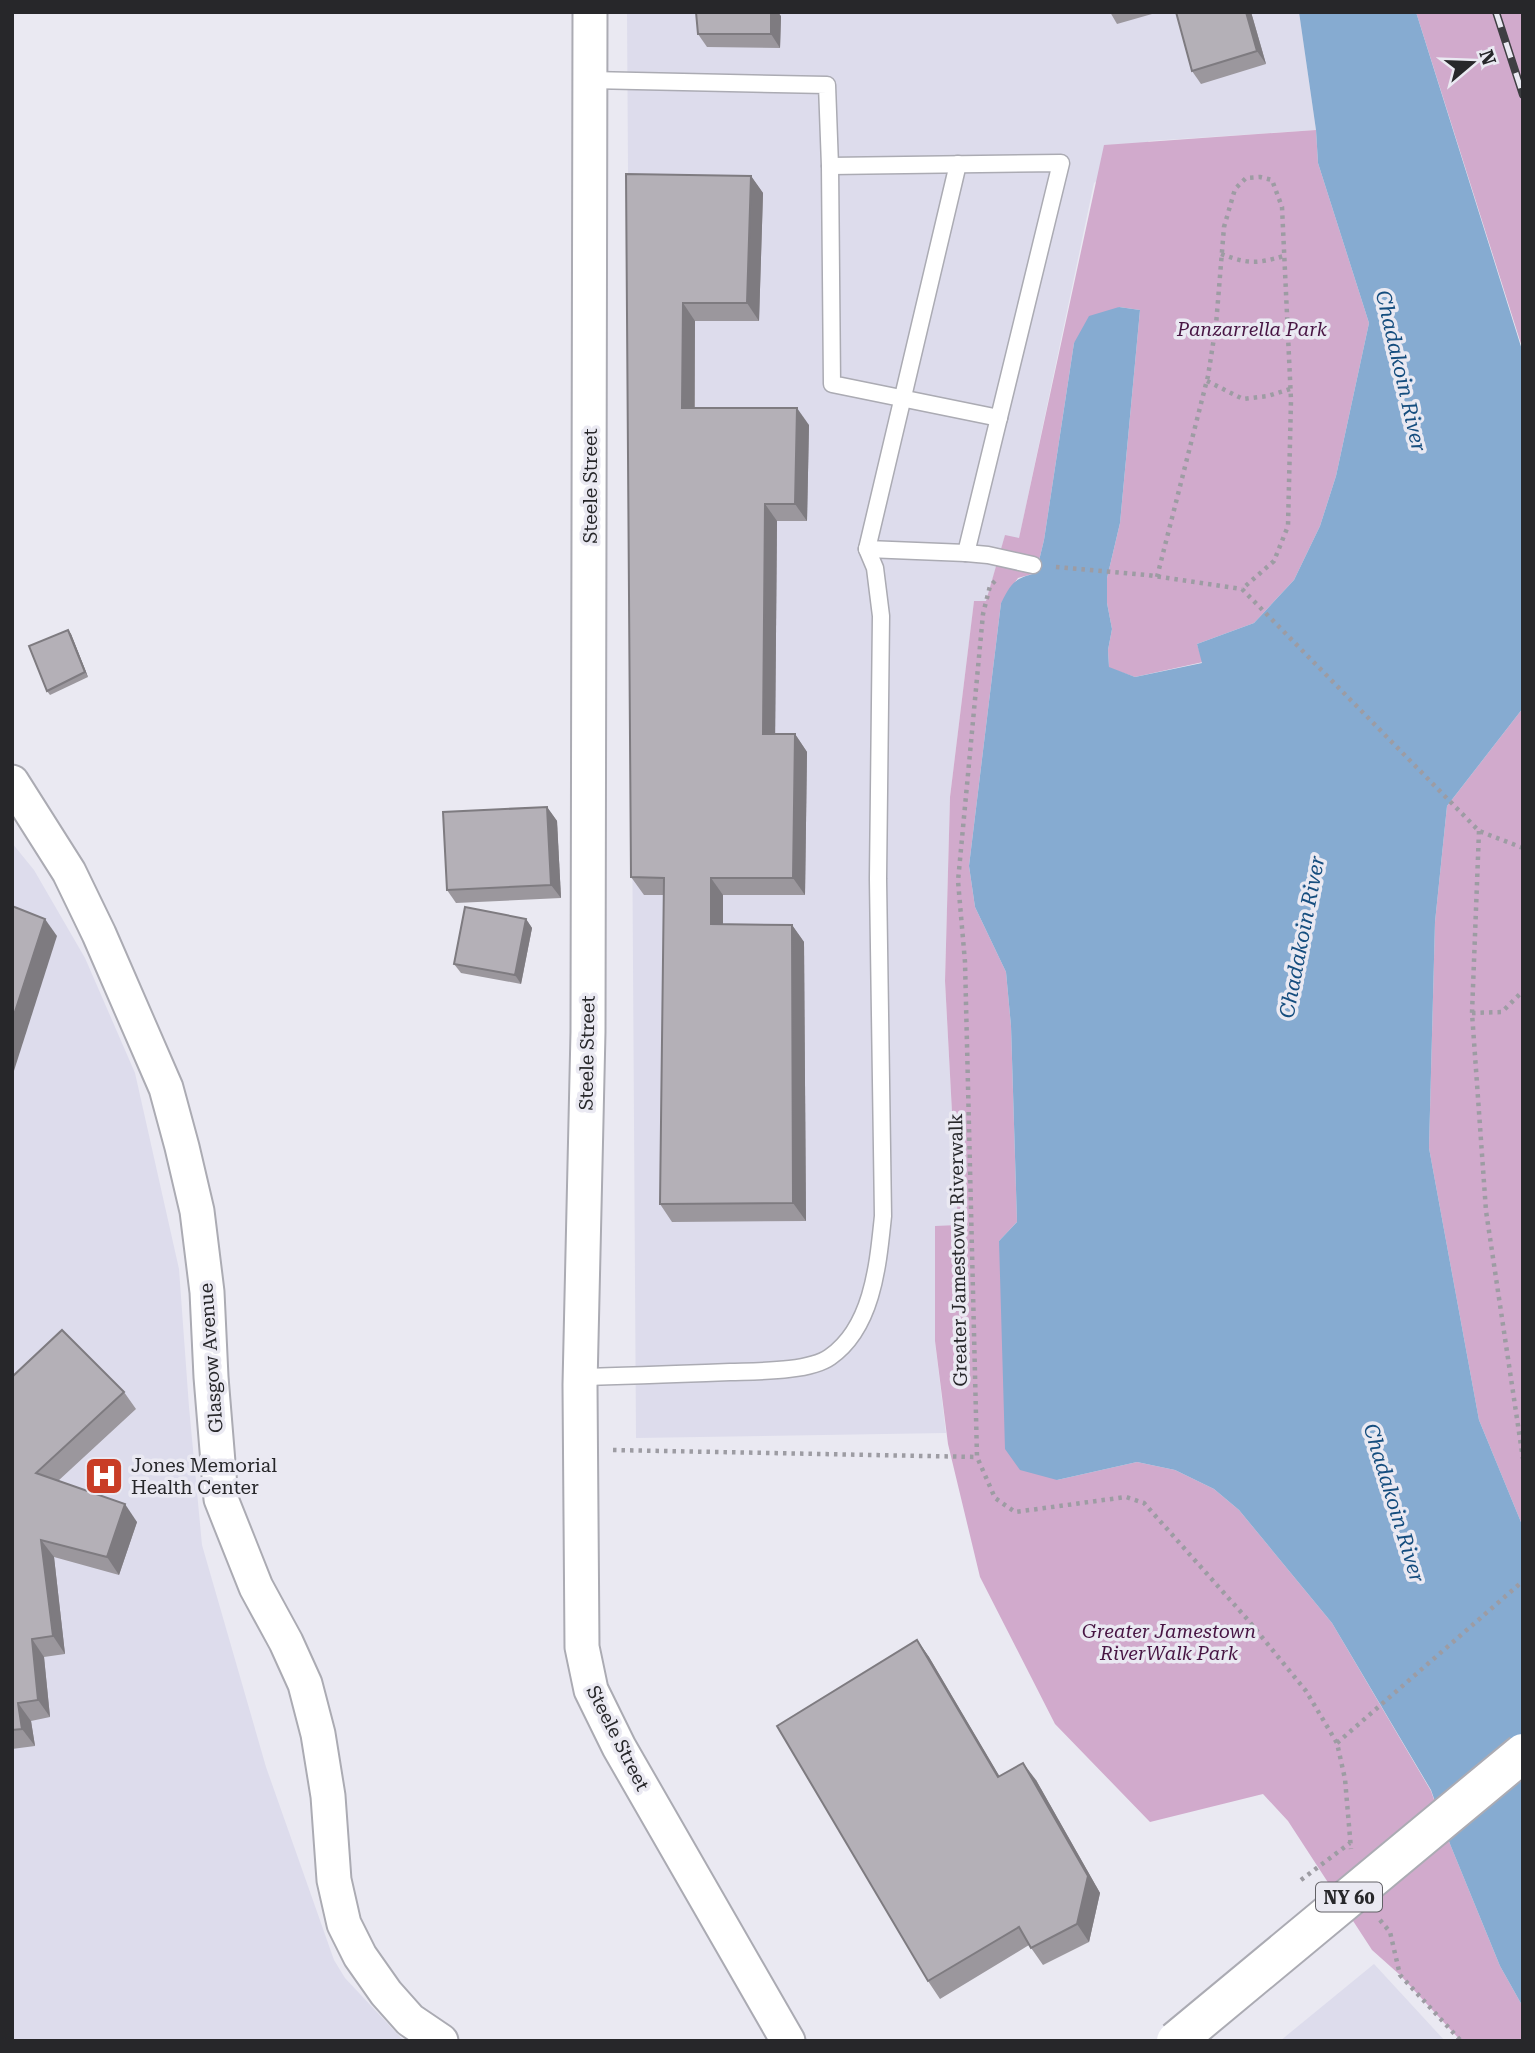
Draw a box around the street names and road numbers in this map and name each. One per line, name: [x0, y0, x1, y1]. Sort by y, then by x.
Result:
street label: Steele Street: [579, 428, 602, 544]
street label: Steele Street: [574, 995, 600, 1111]
street label: Greater Jamestown Riverwalk: [944, 1113, 972, 1387]
street label: Glasgow Avenue: [194, 1282, 228, 1434]
street label: Steele Street: [582, 1682, 654, 1794]
road number: NY 60: [1316, 1882, 1382, 1912]

